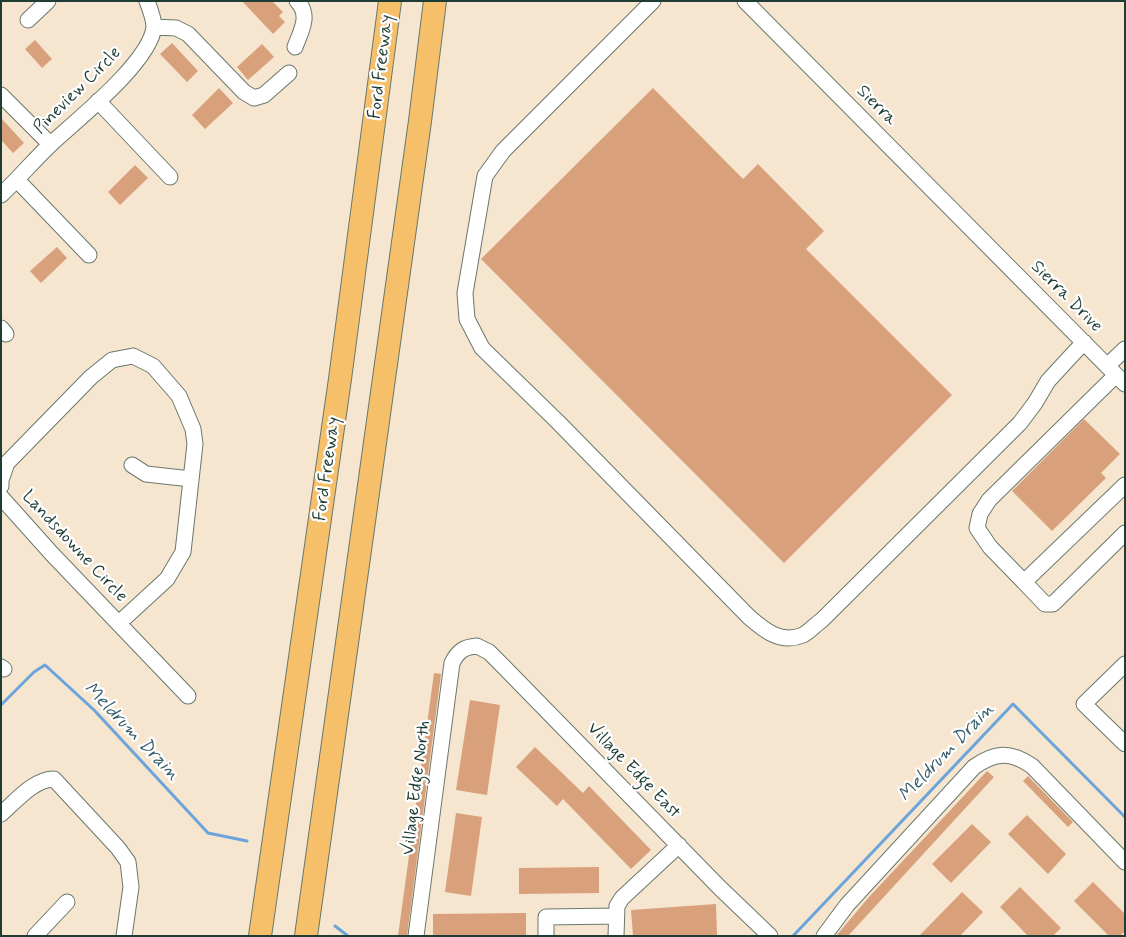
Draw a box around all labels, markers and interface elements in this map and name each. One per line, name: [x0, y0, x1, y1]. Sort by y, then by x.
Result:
street label: Ford Freeway: [365, 14, 399, 120]
street label: Pineview Circle: [30, 43, 126, 139]
street label: Sierra: [851, 81, 901, 131]
street label: Sierra Drive: [1026, 257, 1106, 337]
street label: Ford Freeway: [310, 416, 346, 522]
street label: Landsdowne Circle: [17, 486, 131, 608]
water label: Meldrum Drain: [78, 678, 184, 786]
water label: Meldrum Drain: [894, 699, 1000, 807]
street label: Village Edge East: [582, 718, 684, 824]
street label: Village Edge North: [398, 719, 436, 857]

